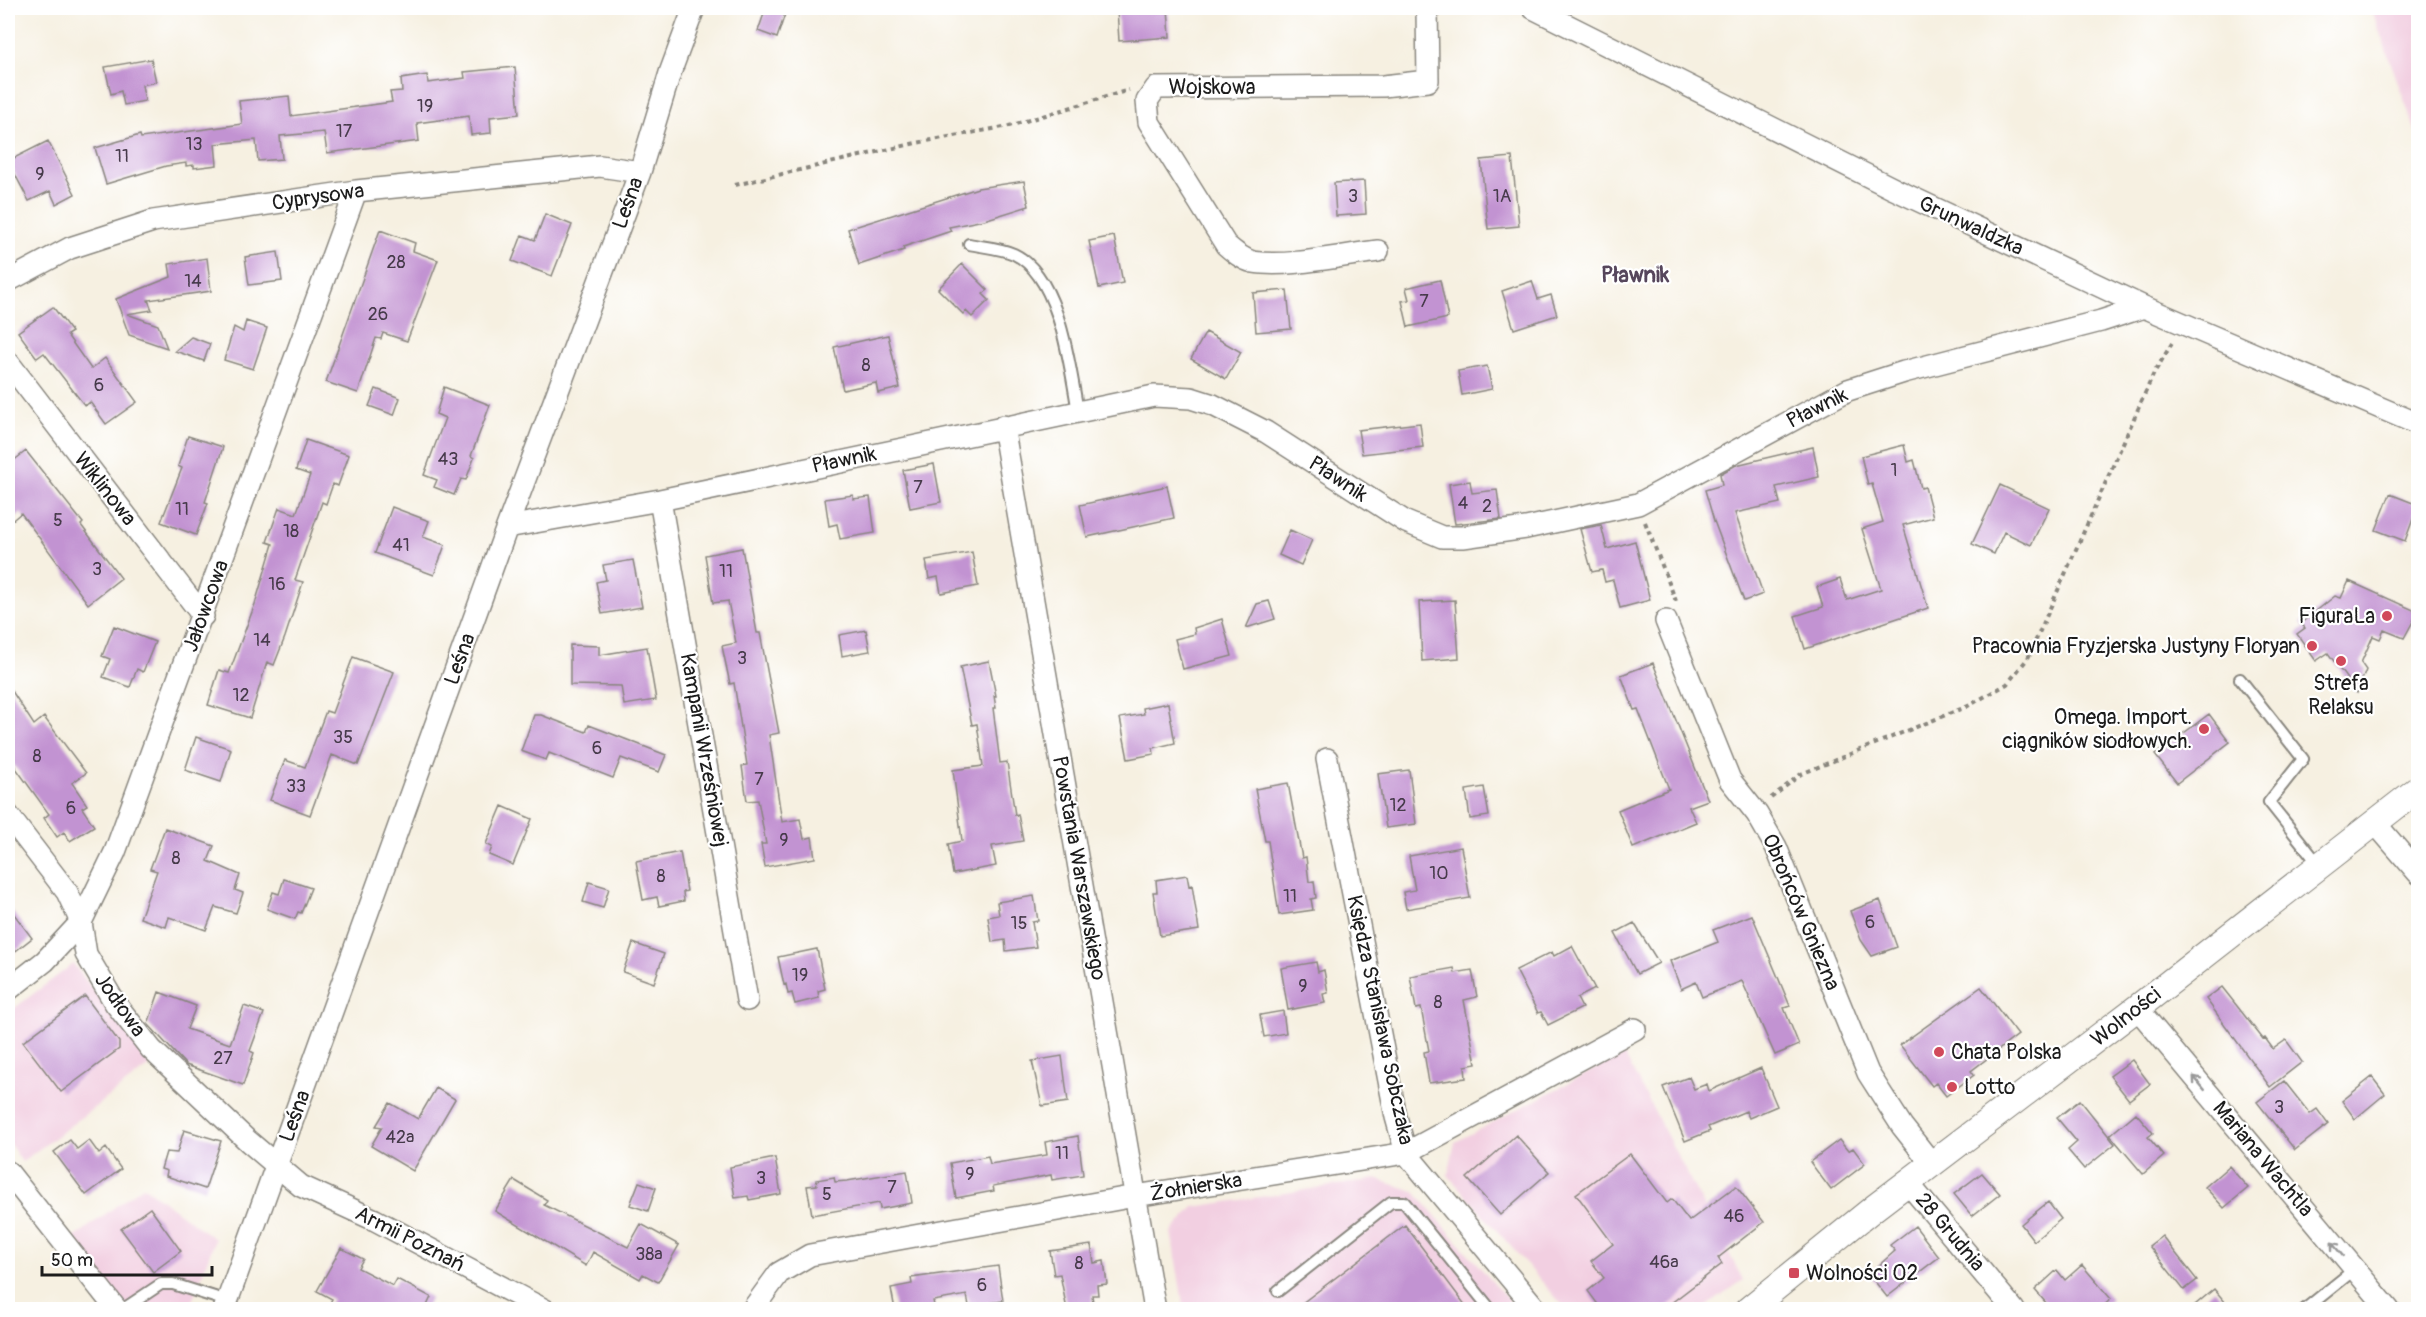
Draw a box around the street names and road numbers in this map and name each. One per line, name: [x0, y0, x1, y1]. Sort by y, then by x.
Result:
street label: Wojskowa: [1168, 74, 1256, 101]
street label: Leśna: [606, 173, 650, 233]
street label: Cyprysowa: [270, 177, 366, 217]
street label: Grunwaldzka: [1914, 190, 2028, 262]
street label: Pławnik: [1782, 381, 1852, 435]
street label: Pławnik: [809, 440, 879, 480]
street label: Wiklinowa: [68, 447, 142, 531]
street label: Pławnik: [1303, 450, 1373, 508]
street label: Jałowcowa: [177, 556, 235, 656]
street label: Leśna: [438, 629, 482, 689]
street label: Kampanii Wrześniowej: [674, 651, 734, 849]
street label: Powstania Warszawskiego: [1046, 754, 1112, 982]
street label: Obrońców Gniezna: [1756, 830, 1846, 994]
street label: Księdza Stanisława Sobczaka: [1340, 893, 1420, 1147]
street label: Jodłowa: [88, 968, 152, 1042]
street label: Wolności: [2086, 981, 2167, 1053]
street label: Leśna: [273, 1086, 317, 1146]
street label: Mariana Wachtla: [2207, 1096, 2319, 1222]
street label: Żołnierska: [1148, 1166, 1244, 1208]
street label: 28 Grudnia: [1909, 1187, 1991, 1277]
street label: Armii Poznań: [351, 1200, 469, 1278]

